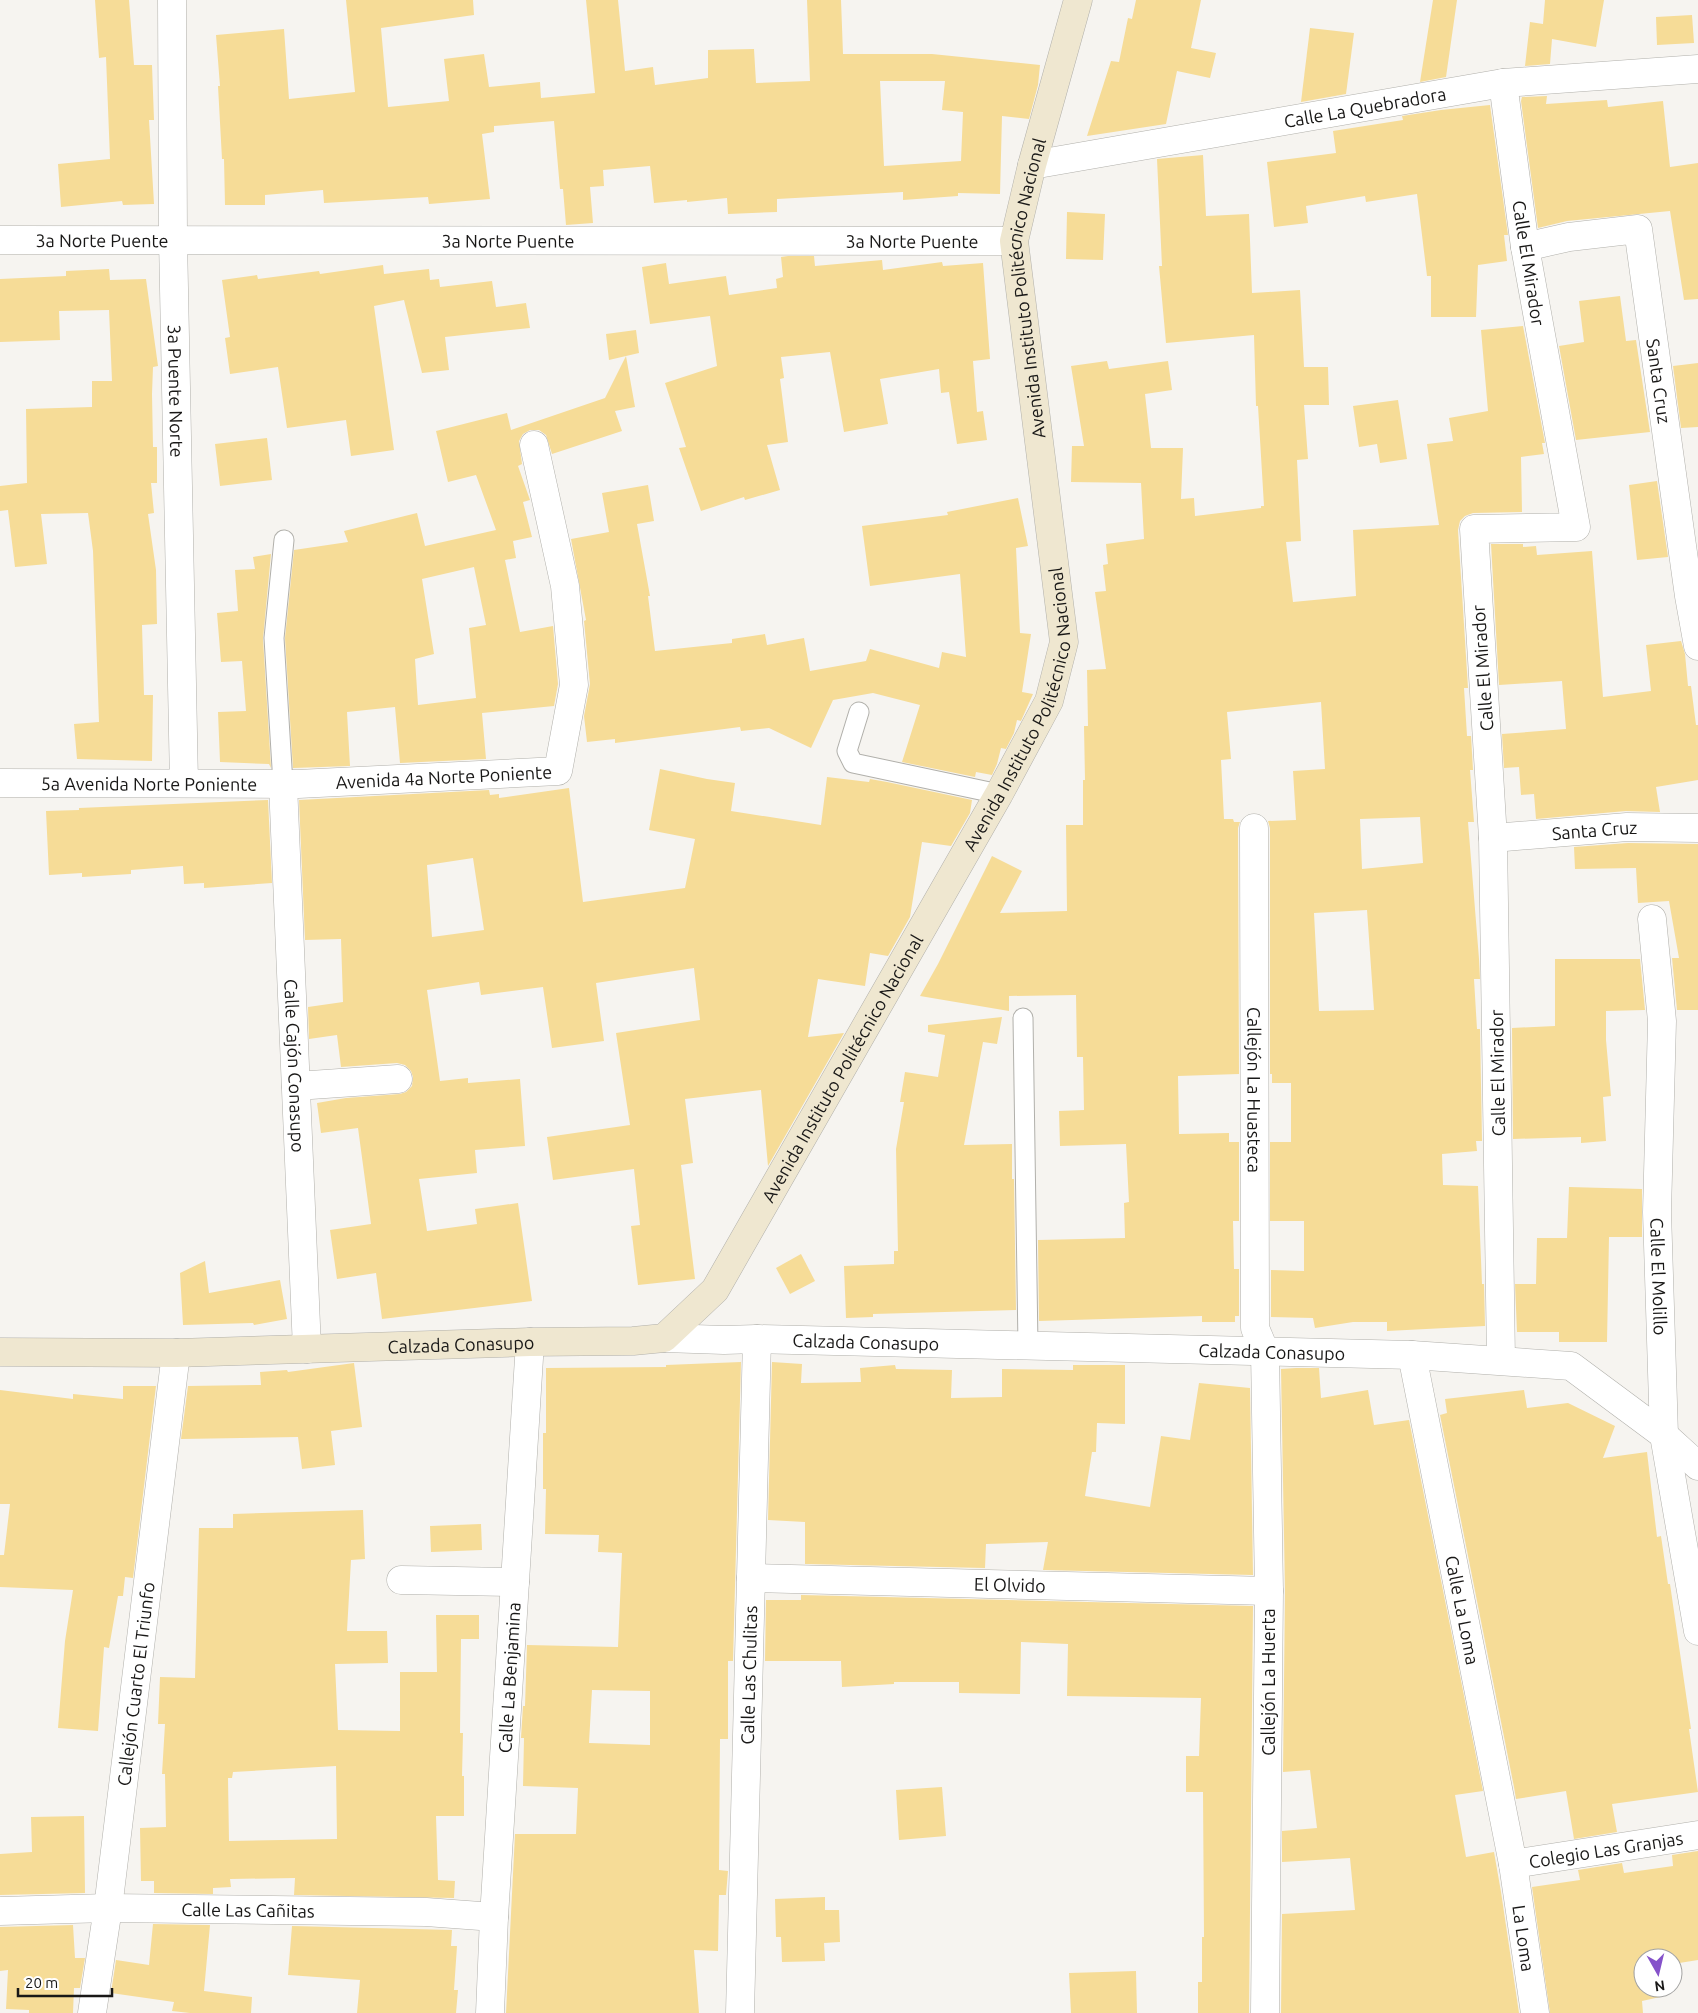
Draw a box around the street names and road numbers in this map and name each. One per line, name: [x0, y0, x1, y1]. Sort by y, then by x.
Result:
street label: Calle La Quebradora: [1282, 83, 1448, 131]
street label: Avenida Instituto Politécnico Nacional: [1030, 136, 1052, 440]
street label: Calle El Mirador: [1509, 199, 1549, 327]
street label: 3a Norte Puente: [35, 230, 169, 250]
street label: 3a Norte Puente: [441, 230, 575, 251]
street label: 3a Norte Puente: [845, 231, 979, 251]
street label: 3a Puente Norte: [165, 324, 187, 458]
street label: Santa Cruz: [1643, 337, 1675, 425]
street label: Avenida Instituto Politécnico Nacional: [959, 566, 1074, 854]
street label: Calle El Mirador: [1468, 604, 1496, 732]
street label: Avenida 4a Norte Poniente: [335, 761, 552, 792]
street label: 5a Avenida Norte Poniente: [41, 773, 257, 794]
street label: Santa Cruz: [1551, 817, 1638, 843]
street label: Avenida Instituto Politécnico Nacional: [758, 931, 927, 1205]
street label: Calle Cajón Conasupo: [281, 979, 309, 1153]
street label: Callejón La Huasteca: [1244, 1007, 1265, 1173]
street label: Calle El Mirador: [1486, 1009, 1508, 1137]
street label: Calle El Molillo: [1647, 1217, 1671, 1336]
street label: Calzada Conasupo: [792, 1330, 940, 1353]
street label: Calzada Conasupo: [387, 1332, 535, 1356]
street label: Calzada Conasupo: [1198, 1340, 1345, 1363]
street label: Calle La Loma: [1442, 1554, 1483, 1666]
street label: El Olvido: [974, 1574, 1046, 1595]
street label: Callejón Cuarto El Triunfo: [113, 1581, 158, 1787]
street label: Calle La Benjamina: [494, 1601, 524, 1754]
street label: Calle Las Chulitas: [737, 1605, 760, 1745]
street label: Callejón La Huerta: [1258, 1608, 1278, 1756]
street label: Colegio Las Granjas: [1527, 1827, 1685, 1871]
street label: Calle Las Cañitas: [181, 1899, 315, 1921]
street label: La Loma: [1509, 1904, 1539, 1973]

